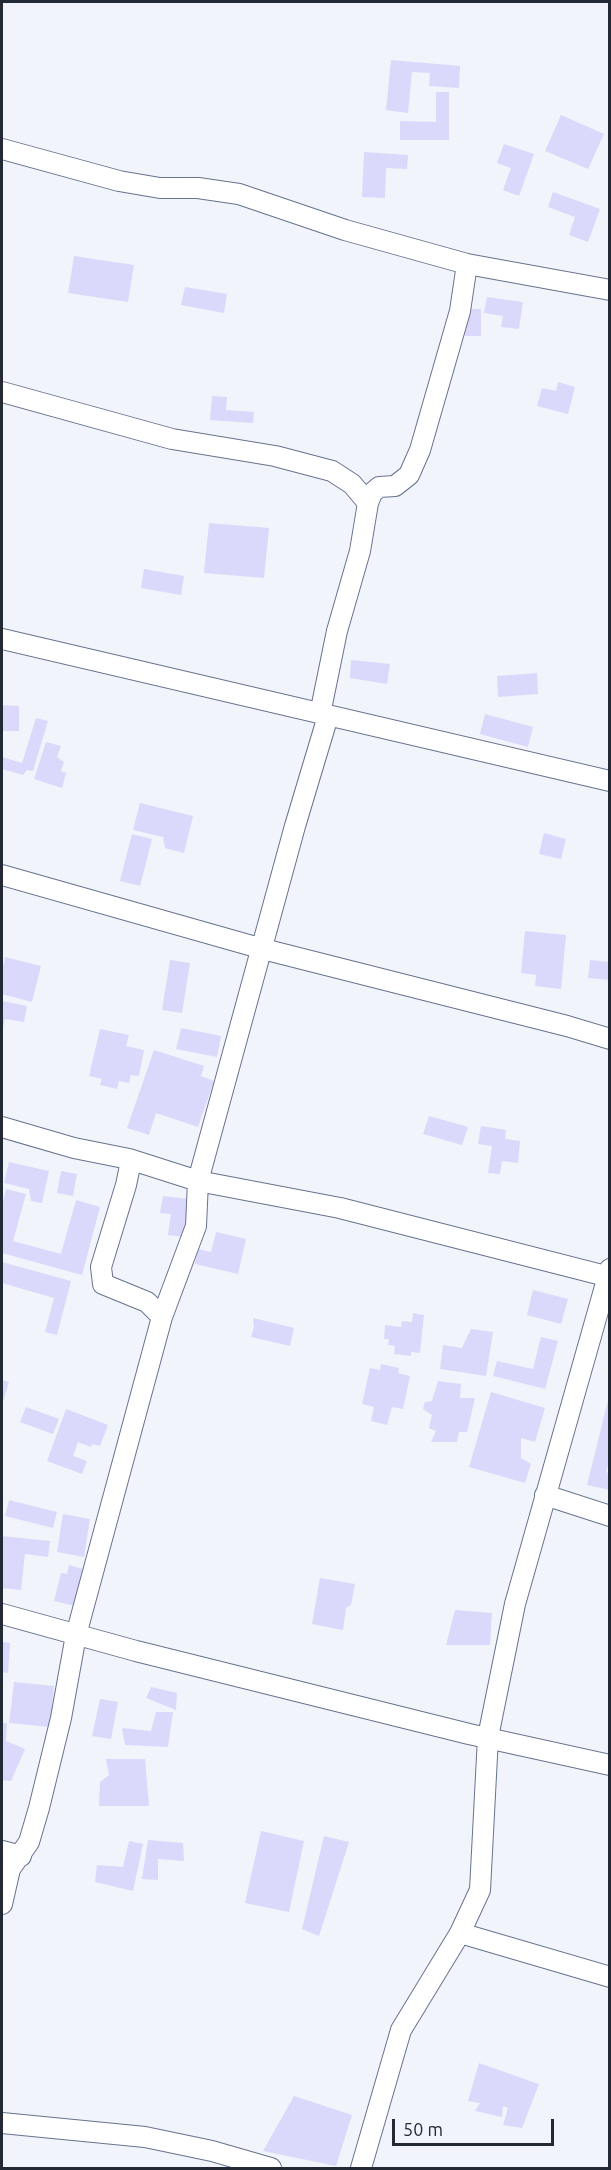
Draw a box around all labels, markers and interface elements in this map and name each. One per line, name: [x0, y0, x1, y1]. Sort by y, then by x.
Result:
scale bar: [395, 2107, 557, 2145]
text: 50 m: [403, 2119, 443, 2139]

